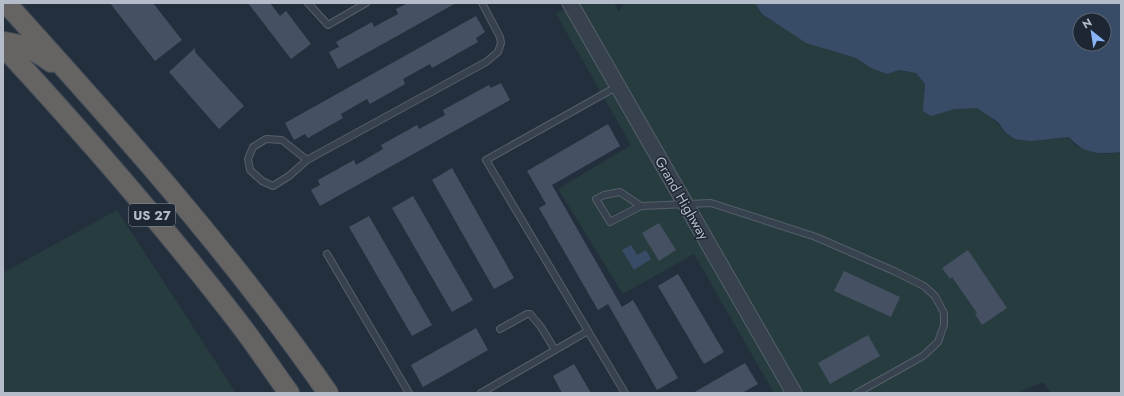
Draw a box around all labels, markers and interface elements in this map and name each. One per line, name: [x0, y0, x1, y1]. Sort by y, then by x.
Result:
north arrow: [1072, 12, 1112, 52]
text: N: [1079, 14, 1095, 32]
street label: Grand Highway: [650, 153, 714, 244]
road number: US 27: [129, 204, 175, 226]

